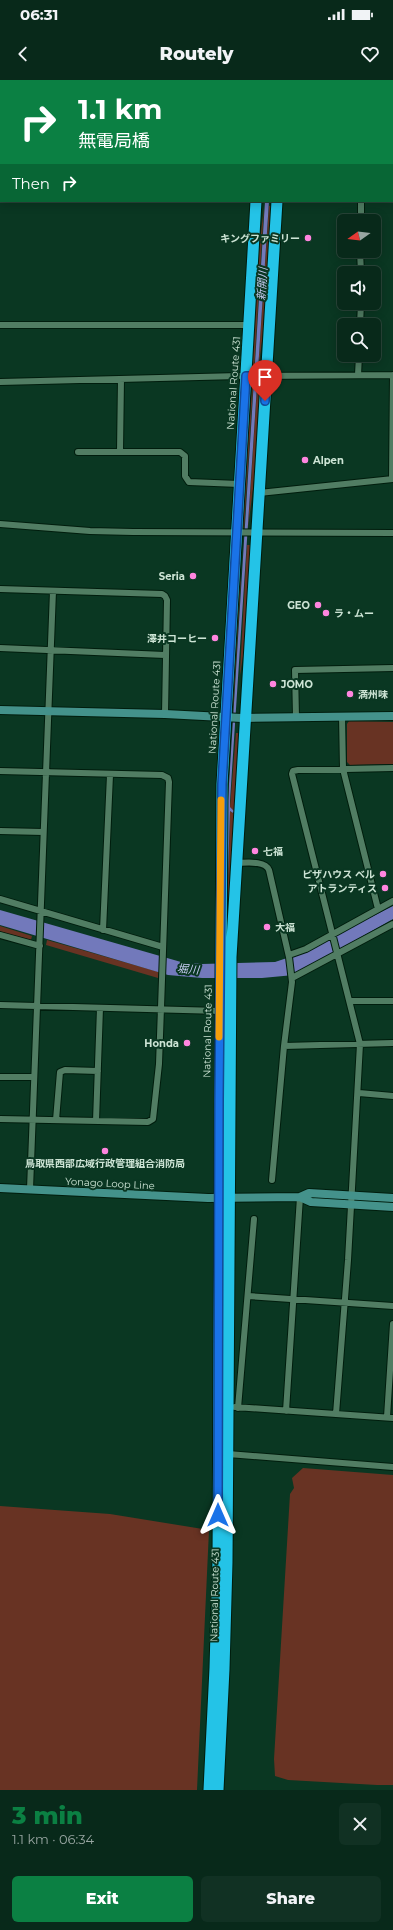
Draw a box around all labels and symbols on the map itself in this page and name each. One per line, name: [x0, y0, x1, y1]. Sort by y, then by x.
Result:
north arrow: [337, 214, 381, 258]
place label: キングファミリー: [220, 232, 300, 245]
marker: キングファミリー: [303, 233, 313, 243]
water label: 新開川: [254, 266, 270, 301]
street label: National Route 431: [224, 336, 243, 430]
pin: [248, 360, 282, 401]
place label: Alpen: [312, 454, 344, 467]
marker: Alpen: [300, 455, 310, 465]
place label: Seria: [159, 570, 185, 583]
marker: Seria: [188, 571, 198, 581]
place label: GEO: [287, 599, 311, 612]
marker: GEO: [313, 600, 323, 610]
place label: ラ・ムー: [334, 607, 374, 620]
marker: ラ・ムー: [321, 608, 331, 618]
place label: 澤井コーヒー: [147, 632, 207, 645]
marker: 澤井コーヒー: [210, 633, 220, 643]
street label: National Route 431: [206, 660, 223, 754]
place label: JOMO: [280, 678, 313, 691]
marker: JOMO: [268, 679, 278, 689]
place label: 満州味: [358, 688, 388, 701]
marker: 満州味: [345, 689, 355, 699]
place label: 七福: [263, 845, 283, 858]
marker: 七福: [250, 846, 260, 856]
place label: ピザハウス ベル: [302, 868, 375, 881]
marker: ピザハウス ベル: [378, 869, 388, 879]
place label: アトランティス: [308, 882, 377, 895]
marker: アトランティス: [380, 883, 390, 893]
place label: 大福: [275, 921, 295, 934]
marker: 大福: [262, 922, 272, 932]
water label: 堀川: [176, 961, 201, 977]
street label: National Route 431: [200, 984, 215, 1078]
place label: Honda: [144, 1037, 179, 1050]
marker: Honda: [182, 1038, 192, 1048]
marker: 鳥取県西部広域行政管理組合消防局: [100, 1146, 110, 1156]
place label: 鳥取県西部広域行政管理組合消防局: [25, 1157, 185, 1170]
street label: Yonago Loop Line: [65, 1175, 155, 1192]
position arrow: [197, 1494, 239, 1536]
street label: National Route 431: [207, 1548, 222, 1642]

